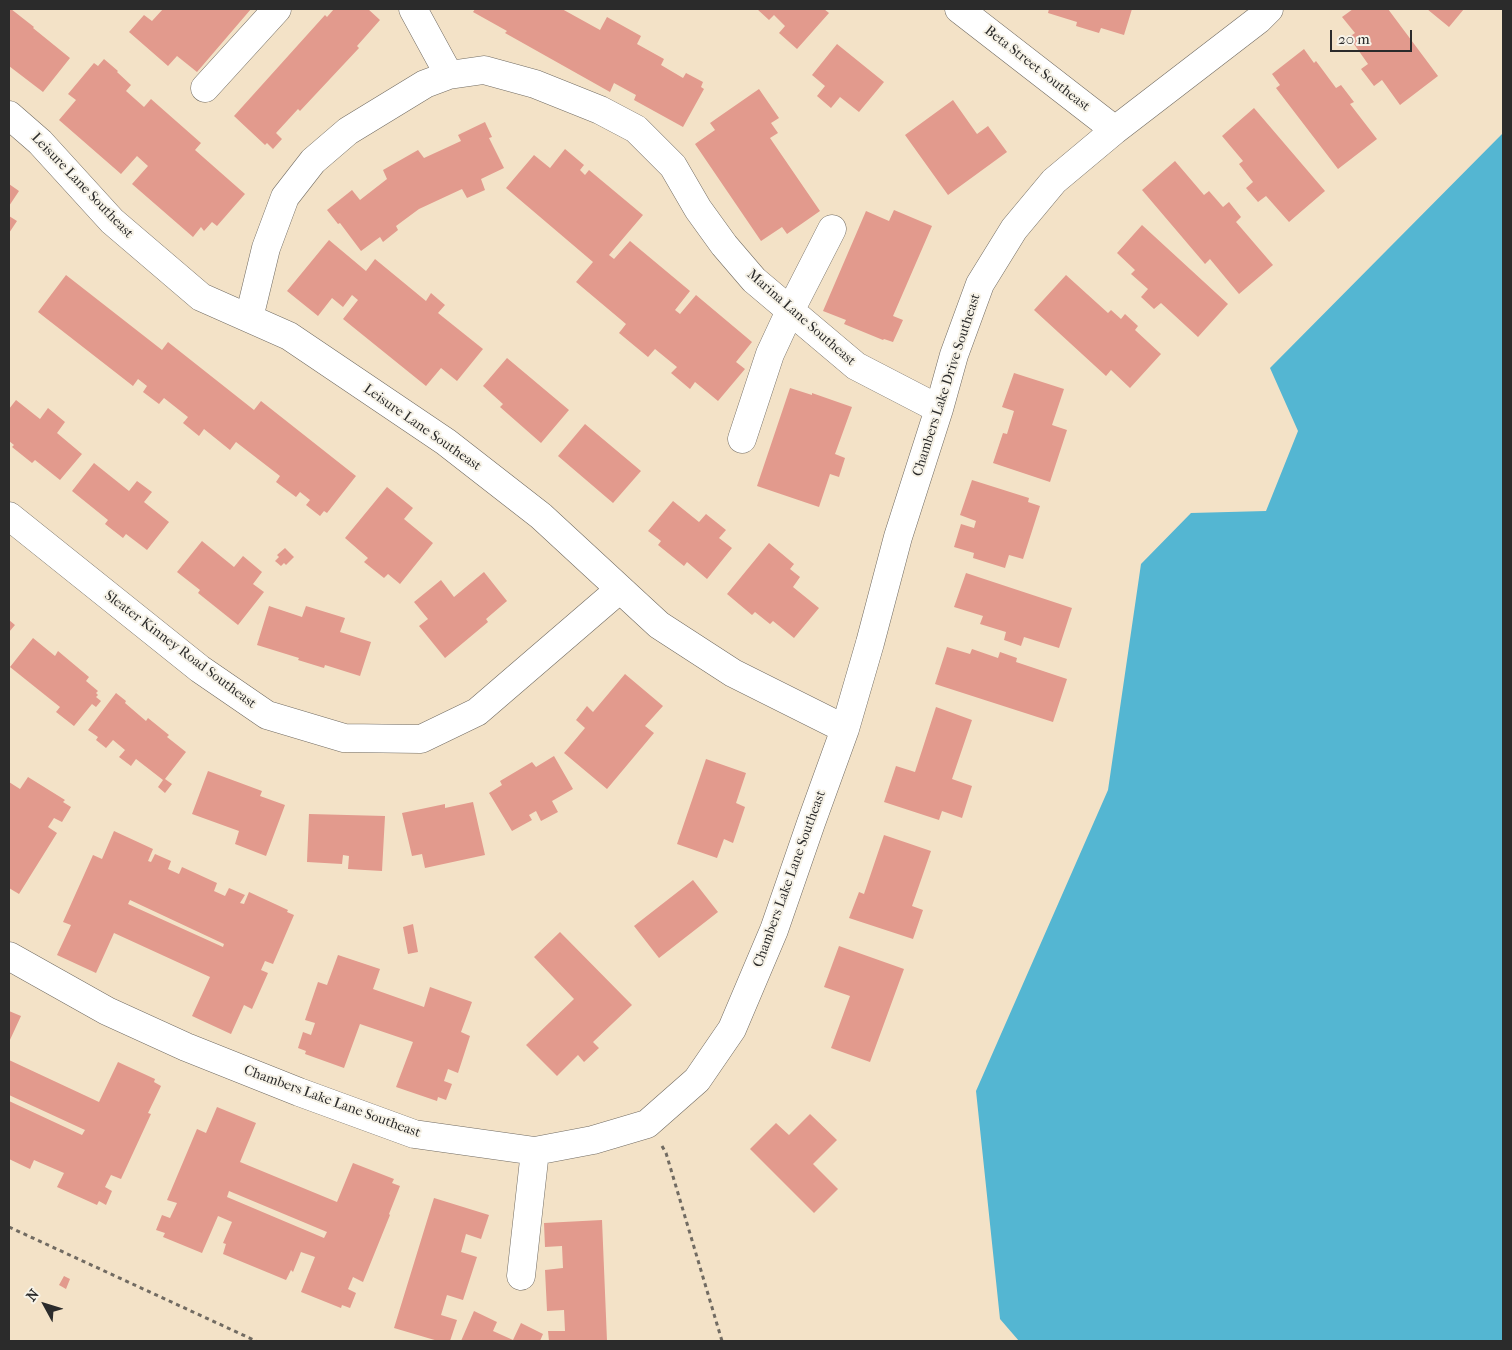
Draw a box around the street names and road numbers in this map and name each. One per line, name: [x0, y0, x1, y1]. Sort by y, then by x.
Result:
street label: Beta Street Southeast: [981, 23, 1093, 115]
street label: Leisure Lane Southeast: [27, 130, 137, 242]
street label: Marina Lane Southeast: [743, 266, 859, 370]
street label: Chambers Lake Drive Southeast: [909, 291, 985, 479]
street label: Leisure Lane Southeast: [360, 381, 484, 475]
street label: Sleater Kinney Road Southeast: [101, 587, 259, 713]
street label: Chambers Lake Lane Southeast: [750, 788, 830, 970]
street label: Chambers Lake Lane Southeast: [241, 1062, 423, 1142]

